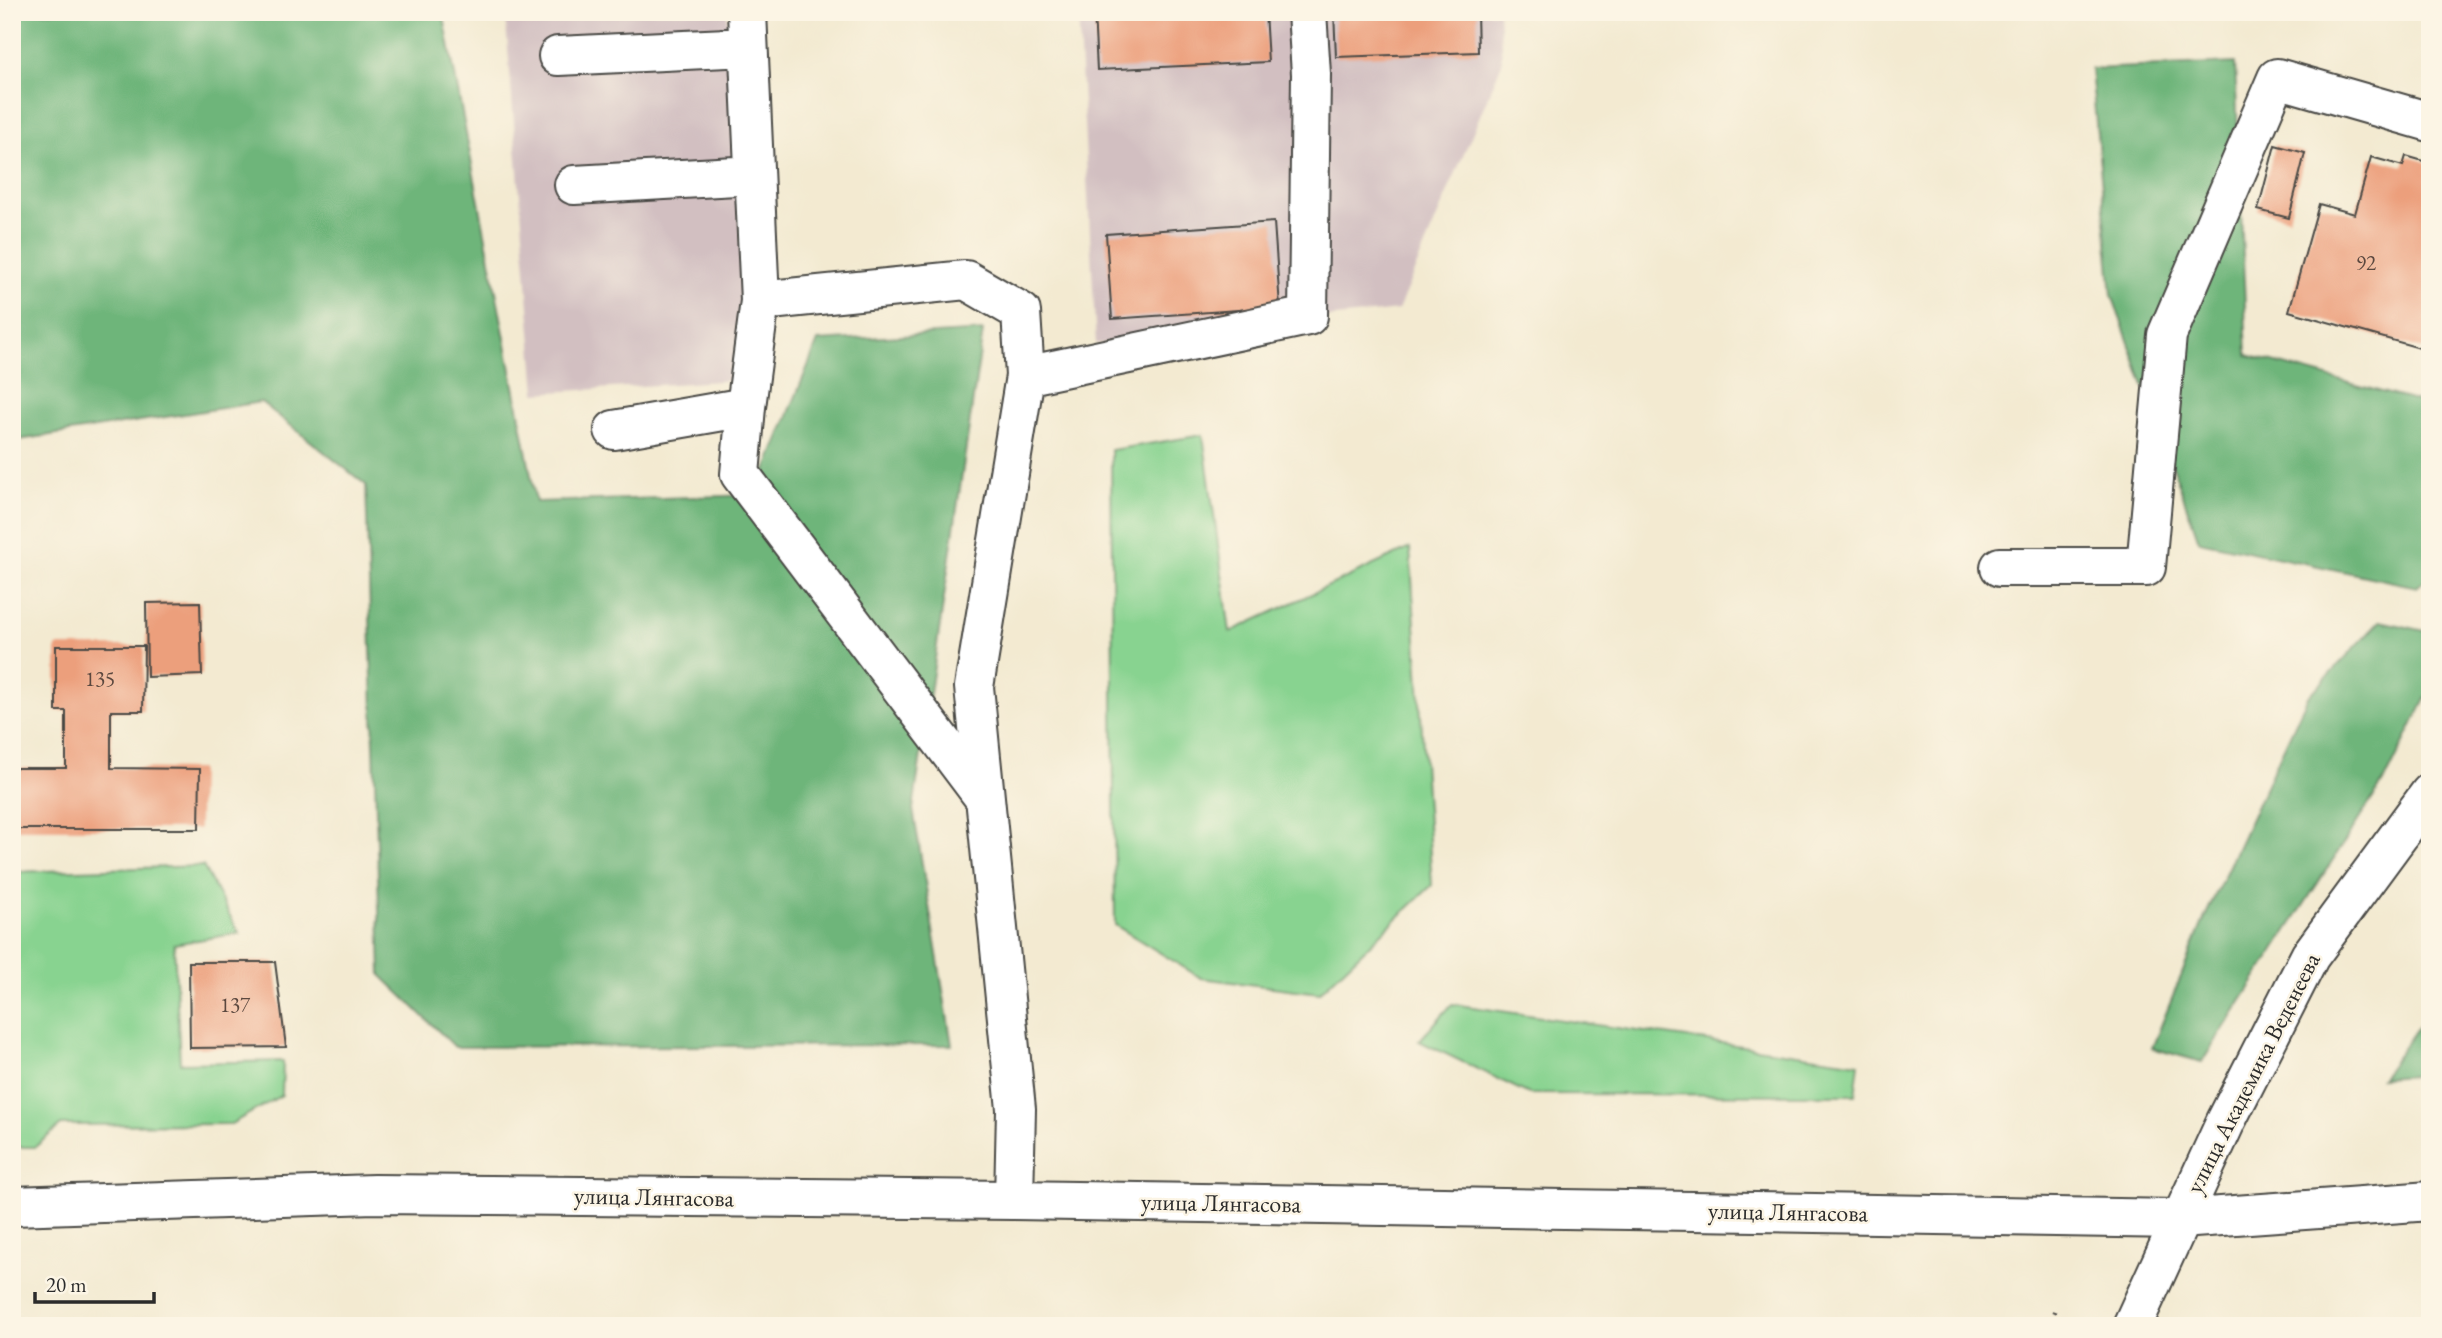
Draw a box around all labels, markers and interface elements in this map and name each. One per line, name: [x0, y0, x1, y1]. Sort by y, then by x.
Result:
house number: 92: [2356, 249, 2376, 276]
house number: 135: [85, 665, 115, 692]
street label: улица Академика Веденеева: [2178, 947, 2327, 1198]
house number: 137: [220, 991, 251, 1018]
street label: улица Лянгасова: [574, 1180, 735, 1213]
street label: улица Лянгасова: [1141, 1186, 1302, 1219]
street label: улица Лянгасова: [1708, 1195, 1869, 1228]
scale bar: [35, 1261, 154, 1305]
text: 20 m: [46, 1271, 87, 1298]

